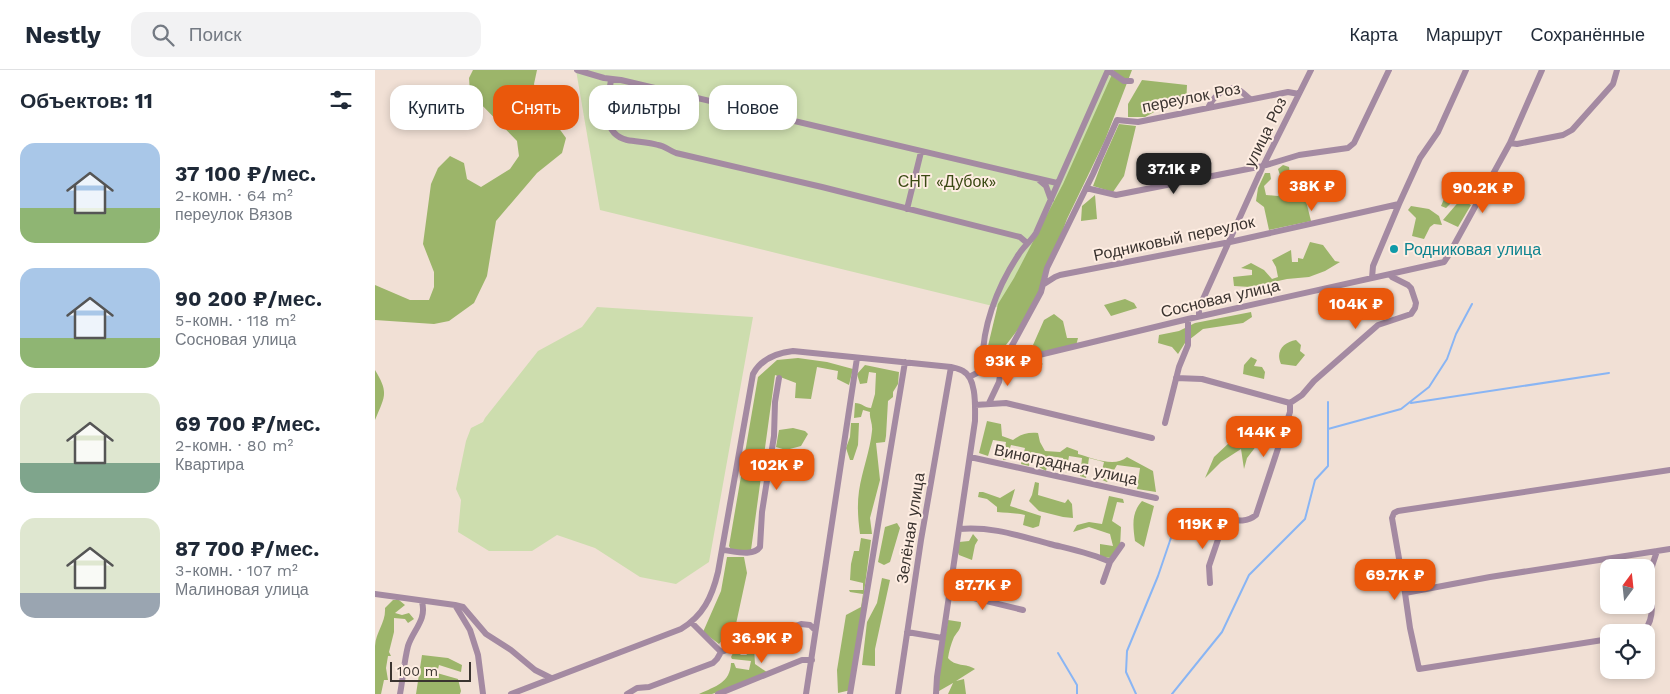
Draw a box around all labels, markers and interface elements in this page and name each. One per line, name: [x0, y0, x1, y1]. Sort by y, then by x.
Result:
search box: [131, 12, 481, 57]
text: Nestly: [25, 21, 101, 49]
icon: search: [149, 21, 177, 49]
text: Поиск: [189, 23, 242, 46]
text: Карта: [1350, 24, 1398, 45]
text: Маршрут: [1426, 24, 1502, 45]
text: Сохранённые: [1530, 24, 1645, 45]
street label: переулок Роз: [1140, 79, 1242, 116]
chip: Купить: [390, 85, 483, 130]
chip: Снять: [493, 85, 579, 130]
chip: Фильтры: [589, 85, 699, 130]
chip: Новое: [709, 85, 797, 130]
icon: filters: [327, 86, 355, 114]
text: Объектов: 11: [20, 88, 153, 113]
street label: улица Роз: [1240, 94, 1291, 170]
pin: 37.1K ₽: [1128, 152, 1220, 195]
text: 37.1K ₽: [1147, 159, 1201, 178]
text: 37 100 ₽/мес.: [175, 161, 316, 186]
icon: home: [60, 163, 120, 223]
pin: 38K ₽: [1277, 170, 1347, 212]
park label: СНТ «Дубок»: [898, 172, 996, 191]
pin: 90.2K ₽: [1437, 172, 1529, 214]
text: 38K ₽: [1289, 176, 1335, 195]
text: 90.2K ₽: [1453, 178, 1513, 197]
text: 2-комн. · 64 m²: [175, 186, 293, 205]
text: переулок Вязов: [175, 205, 292, 224]
street label: Родниковый переулок: [1092, 212, 1257, 265]
place label: Родниковая улица: [1404, 240, 1541, 259]
marker: Родниковая улица: [1388, 243, 1400, 255]
street label: Сосновая улица: [1159, 276, 1282, 321]
text: 90 200 ₽/мес.: [175, 286, 322, 311]
icon: home: [60, 288, 120, 348]
pin: 104K ₽: [1315, 288, 1397, 330]
text: 104K ₽: [1329, 294, 1383, 313]
text: 5-комн. · 118 m²: [175, 311, 296, 330]
text: Сосновая улица: [175, 330, 297, 349]
pin: 93K ₽: [973, 344, 1043, 387]
text: 93K ₽: [985, 351, 1031, 370]
text: 69 700 ₽/мес.: [175, 411, 321, 436]
icon: home: [60, 413, 120, 473]
pin: 144K ₽: [1223, 416, 1305, 458]
text: 144K ₽: [1237, 422, 1291, 441]
text: 2-комн. · 80 m²: [175, 436, 293, 455]
street label: Виноградная улица: [992, 440, 1139, 489]
pin: 102K ₽: [736, 448, 818, 491]
text: Квартира: [175, 455, 244, 474]
text: 102K ₽: [750, 455, 804, 474]
street label: Зелёная улица: [892, 471, 929, 585]
pin: 119K ₽: [1162, 508, 1244, 550]
text: 119K ₽: [1178, 514, 1228, 533]
text: 87 700 ₽/мес.: [175, 536, 319, 561]
icon: home: [60, 538, 120, 598]
pin: 69.7K ₽: [1349, 558, 1441, 601]
north arrow: [1600, 559, 1655, 614]
map controls: [1600, 559, 1655, 679]
text: 3-комн. · 107 m²: [175, 561, 298, 580]
text: 69.7K ₽: [1366, 565, 1424, 584]
pin: 87.7K ₽: [937, 568, 1029, 611]
text: 87.7K ₽: [955, 575, 1011, 594]
text: Малиновая улица: [175, 580, 309, 599]
pin: 36.9K ₽: [716, 622, 808, 664]
button: locate: [1600, 624, 1655, 679]
text: 36.9K ₽: [732, 628, 792, 647]
scale bar: [390, 659, 471, 682]
text: 100 m: [397, 663, 438, 679]

